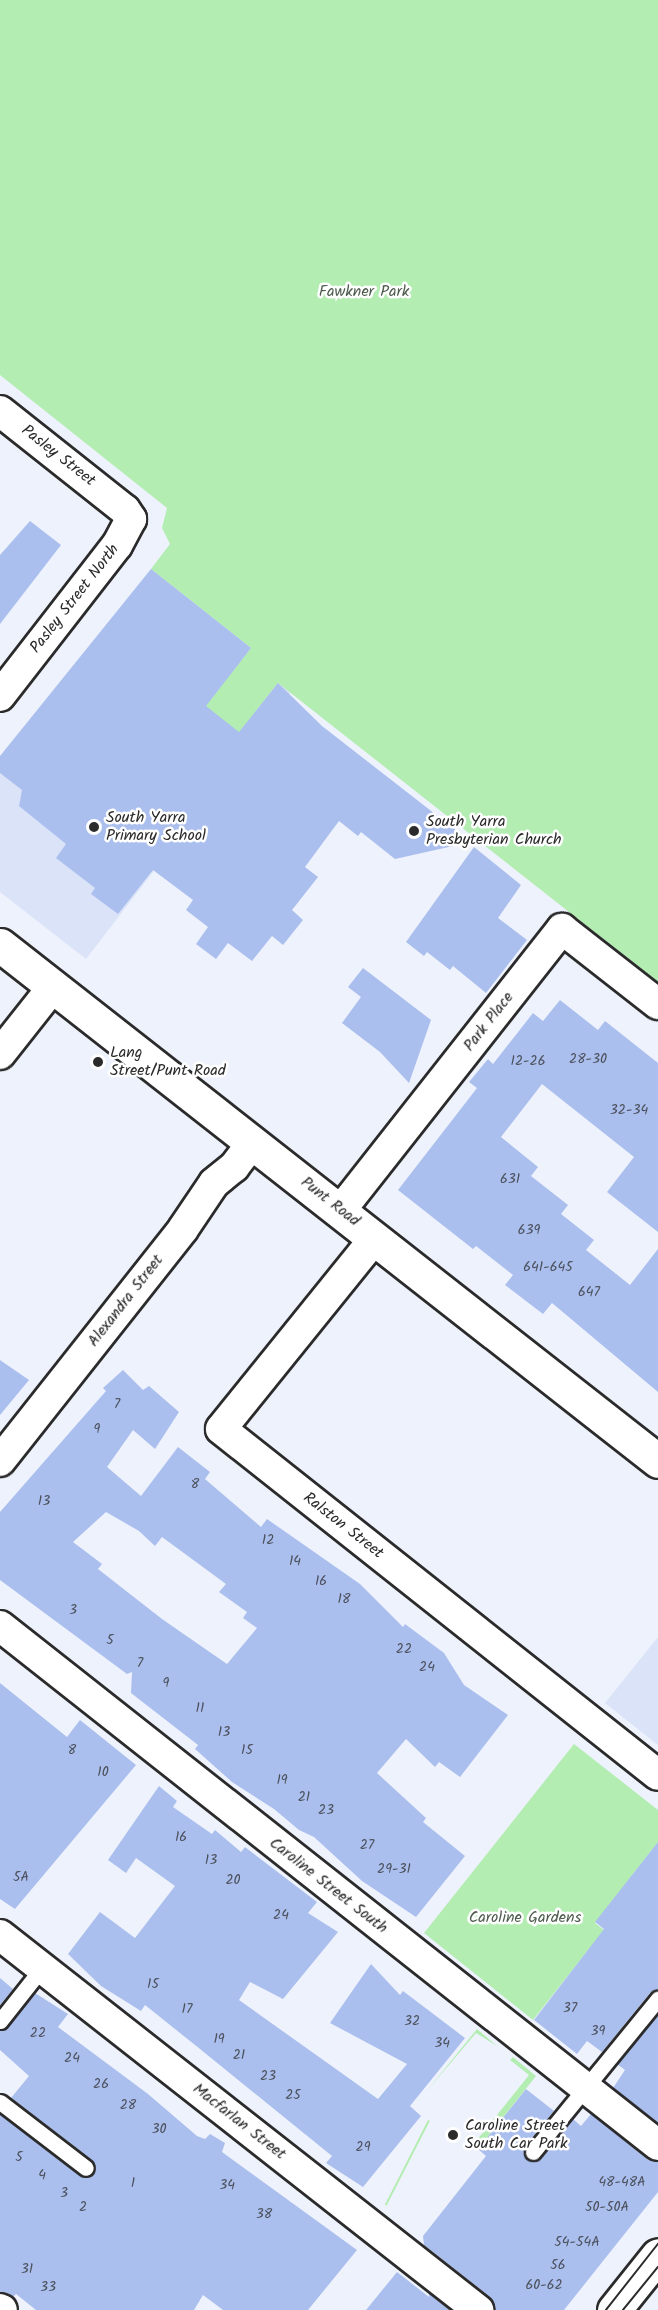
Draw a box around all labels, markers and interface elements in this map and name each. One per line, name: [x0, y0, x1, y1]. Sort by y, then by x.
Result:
park label: Fawkner Park: [319, 282, 409, 302]
street label: Pasley Street: [17, 421, 99, 491]
street label: Pasley Street North: [26, 541, 124, 657]
place label: South Yarra Primary School: [106, 808, 206, 846]
place label: South Yarra Presbyterian Church: [426, 812, 562, 850]
marker: South Yarra Primary School: [87, 820, 101, 834]
marker: South Yarra Presbyterian Church: [407, 824, 421, 838]
street label: Park Place: [460, 989, 518, 1055]
place label: Lang Street/Punt Road: [110, 1043, 226, 1081]
house number: 28-30: [569, 1051, 607, 1067]
house number: 12-26: [511, 1053, 545, 1069]
marker: Lang Street/Punt Road: [91, 1055, 105, 1069]
house number: 32-34: [610, 1102, 648, 1118]
house number: 631: [500, 1171, 520, 1187]
street label: Punt Road: [297, 1173, 363, 1231]
house number: 639: [518, 1222, 540, 1238]
street label: Alexandra Street: [84, 1251, 168, 1351]
house number: 641-645: [523, 1259, 573, 1275]
house number: 647: [578, 1284, 600, 1300]
house number: 7: [114, 1396, 120, 1412]
house number: 9: [94, 1421, 100, 1437]
house number: 8: [191, 1476, 199, 1492]
street label: Ralston Street: [299, 1489, 387, 1563]
house number: 13: [38, 1493, 50, 1509]
house number: 12: [262, 1532, 274, 1548]
house number: 14: [289, 1553, 301, 1569]
house number: 16: [315, 1573, 327, 1589]
house number: 18: [338, 1591, 350, 1607]
house number: 3: [69, 1602, 77, 1618]
house number: 5: [106, 1632, 114, 1648]
house number: 22: [396, 1641, 412, 1657]
house number: 7: [137, 1655, 143, 1671]
house number: 24: [419, 1659, 435, 1675]
house number: 9: [163, 1675, 169, 1691]
house number: 11: [196, 1700, 204, 1716]
house number: 13: [218, 1724, 230, 1740]
house number: 8: [68, 1742, 76, 1758]
house number: 15: [241, 1742, 253, 1758]
house number: 10: [97, 1764, 109, 1780]
house number: 19: [276, 1772, 288, 1788]
house number: 21: [298, 1789, 310, 1805]
house number: 23: [318, 1802, 334, 1818]
house number: 16: [175, 1829, 187, 1845]
street label: Caroline Street South: [265, 1834, 391, 1938]
house number: 27: [360, 1837, 374, 1853]
house number: 13: [205, 1852, 217, 1868]
house number: 29-31: [377, 1861, 411, 1877]
house number: 5A: [13, 1869, 29, 1885]
house number: 20: [225, 1872, 241, 1888]
house number: 24: [273, 1907, 289, 1923]
park label: Caroline Gardens: [469, 1908, 581, 1928]
house number: 15: [147, 1976, 159, 1992]
house number: 37: [563, 2000, 577, 2016]
house number: 17: [182, 2001, 192, 2017]
house number: 32: [404, 2013, 420, 2029]
house number: 39: [591, 2023, 605, 2039]
house number: 22: [30, 2025, 46, 2041]
house number: 19: [213, 2031, 225, 2047]
house number: 34: [434, 2035, 450, 2051]
house number: 21: [233, 2047, 245, 2063]
house number: 24: [64, 2050, 80, 2066]
house number: 23: [260, 2068, 276, 2084]
house number: 26: [93, 2076, 109, 2092]
street label: Macfarlan Street: [189, 2080, 289, 2164]
house number: 25: [285, 2087, 301, 2103]
house number: 28: [120, 2097, 136, 2113]
place label: Caroline Street South Car Park: [465, 2116, 567, 2154]
house number: 30: [152, 2121, 166, 2137]
marker: Caroline Street South Car Park: [446, 2128, 460, 2142]
house number: 29: [356, 2139, 370, 2155]
house number: 5: [15, 2149, 23, 2165]
house number: 4: [38, 2167, 46, 2183]
house number: 48-48A: [598, 2174, 646, 2190]
house number: 1: [131, 2175, 135, 2191]
house number: 34: [219, 2177, 235, 2193]
house number: 3: [60, 2185, 68, 2201]
house number: 2: [79, 2199, 87, 2215]
house number: 50-50A: [585, 2199, 629, 2215]
house number: 38: [256, 2206, 272, 2222]
house number: 54-54A: [554, 2234, 600, 2250]
house number: 56: [550, 2257, 566, 2273]
house number: 31: [21, 2261, 33, 2277]
house number: 60-62: [525, 2277, 563, 2293]
house number: 33: [40, 2279, 56, 2295]

